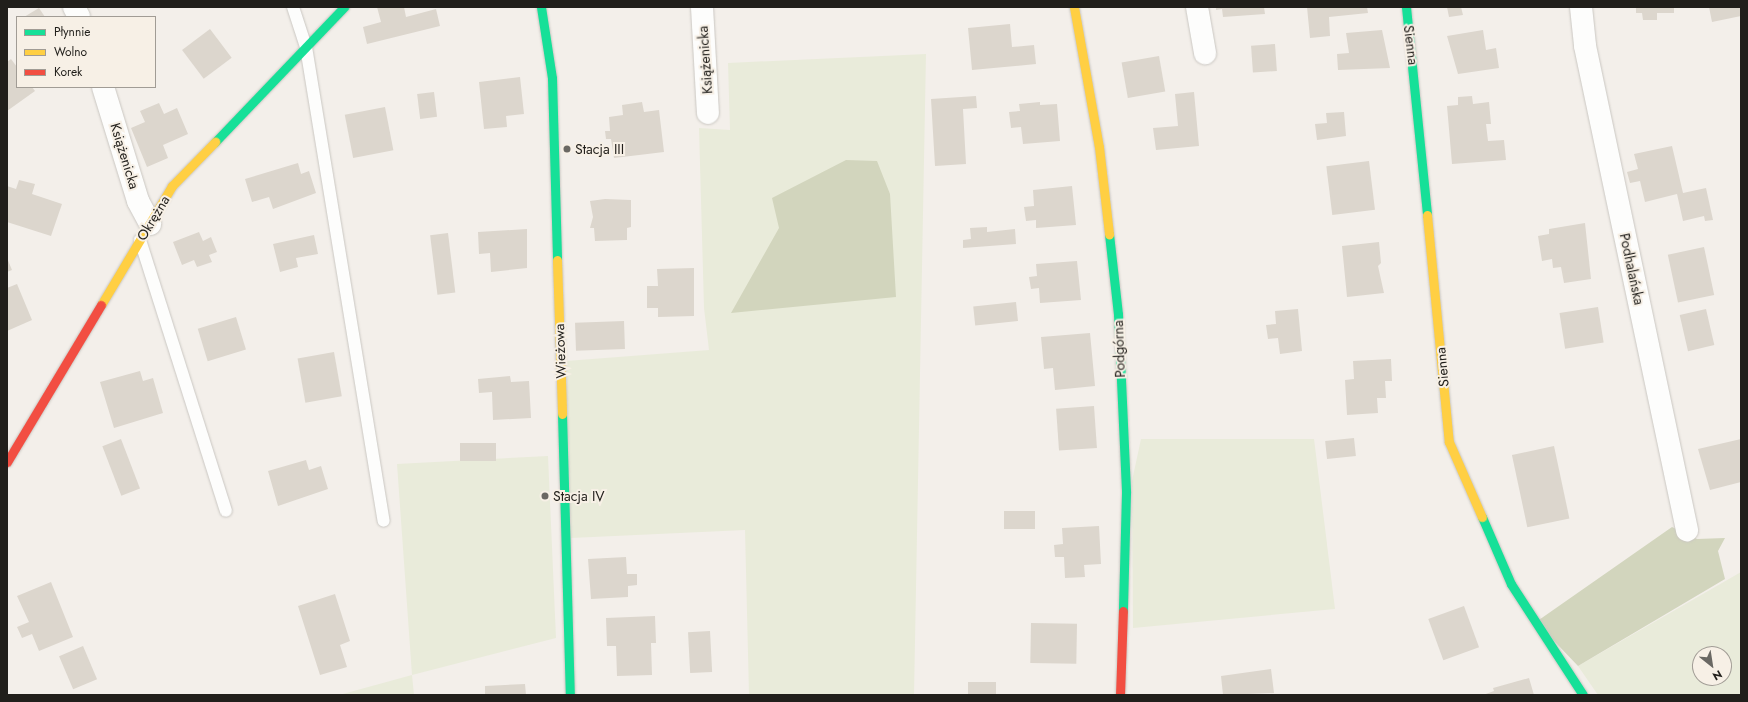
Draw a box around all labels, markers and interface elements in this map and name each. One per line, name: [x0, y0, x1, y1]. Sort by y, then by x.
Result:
legend: [16, 16, 156, 88]
text: Płynnie: [54, 23, 91, 41]
street label: Sienna: [1400, 24, 1422, 66]
street label: Książenicka: [694, 25, 716, 95]
text: Wolno: [54, 43, 87, 61]
text: Korek: [54, 63, 82, 81]
street label: Książenicka: [107, 121, 143, 191]
place label: Stacja III: [575, 141, 624, 157]
marker: Stacja III: [562, 144, 572, 154]
street label: Okrężna: [133, 192, 173, 244]
street label: Podhalańska: [1616, 232, 1648, 306]
street label: Podgórna: [1110, 320, 1128, 378]
street label: Wieżowa: [551, 323, 569, 379]
street label: Sienna: [1432, 346, 1452, 388]
place label: Stacja IV: [553, 488, 605, 504]
marker: Stacja IV: [540, 491, 550, 501]
north arrow: [1692, 646, 1732, 686]
text: N: [1710, 666, 1725, 685]

